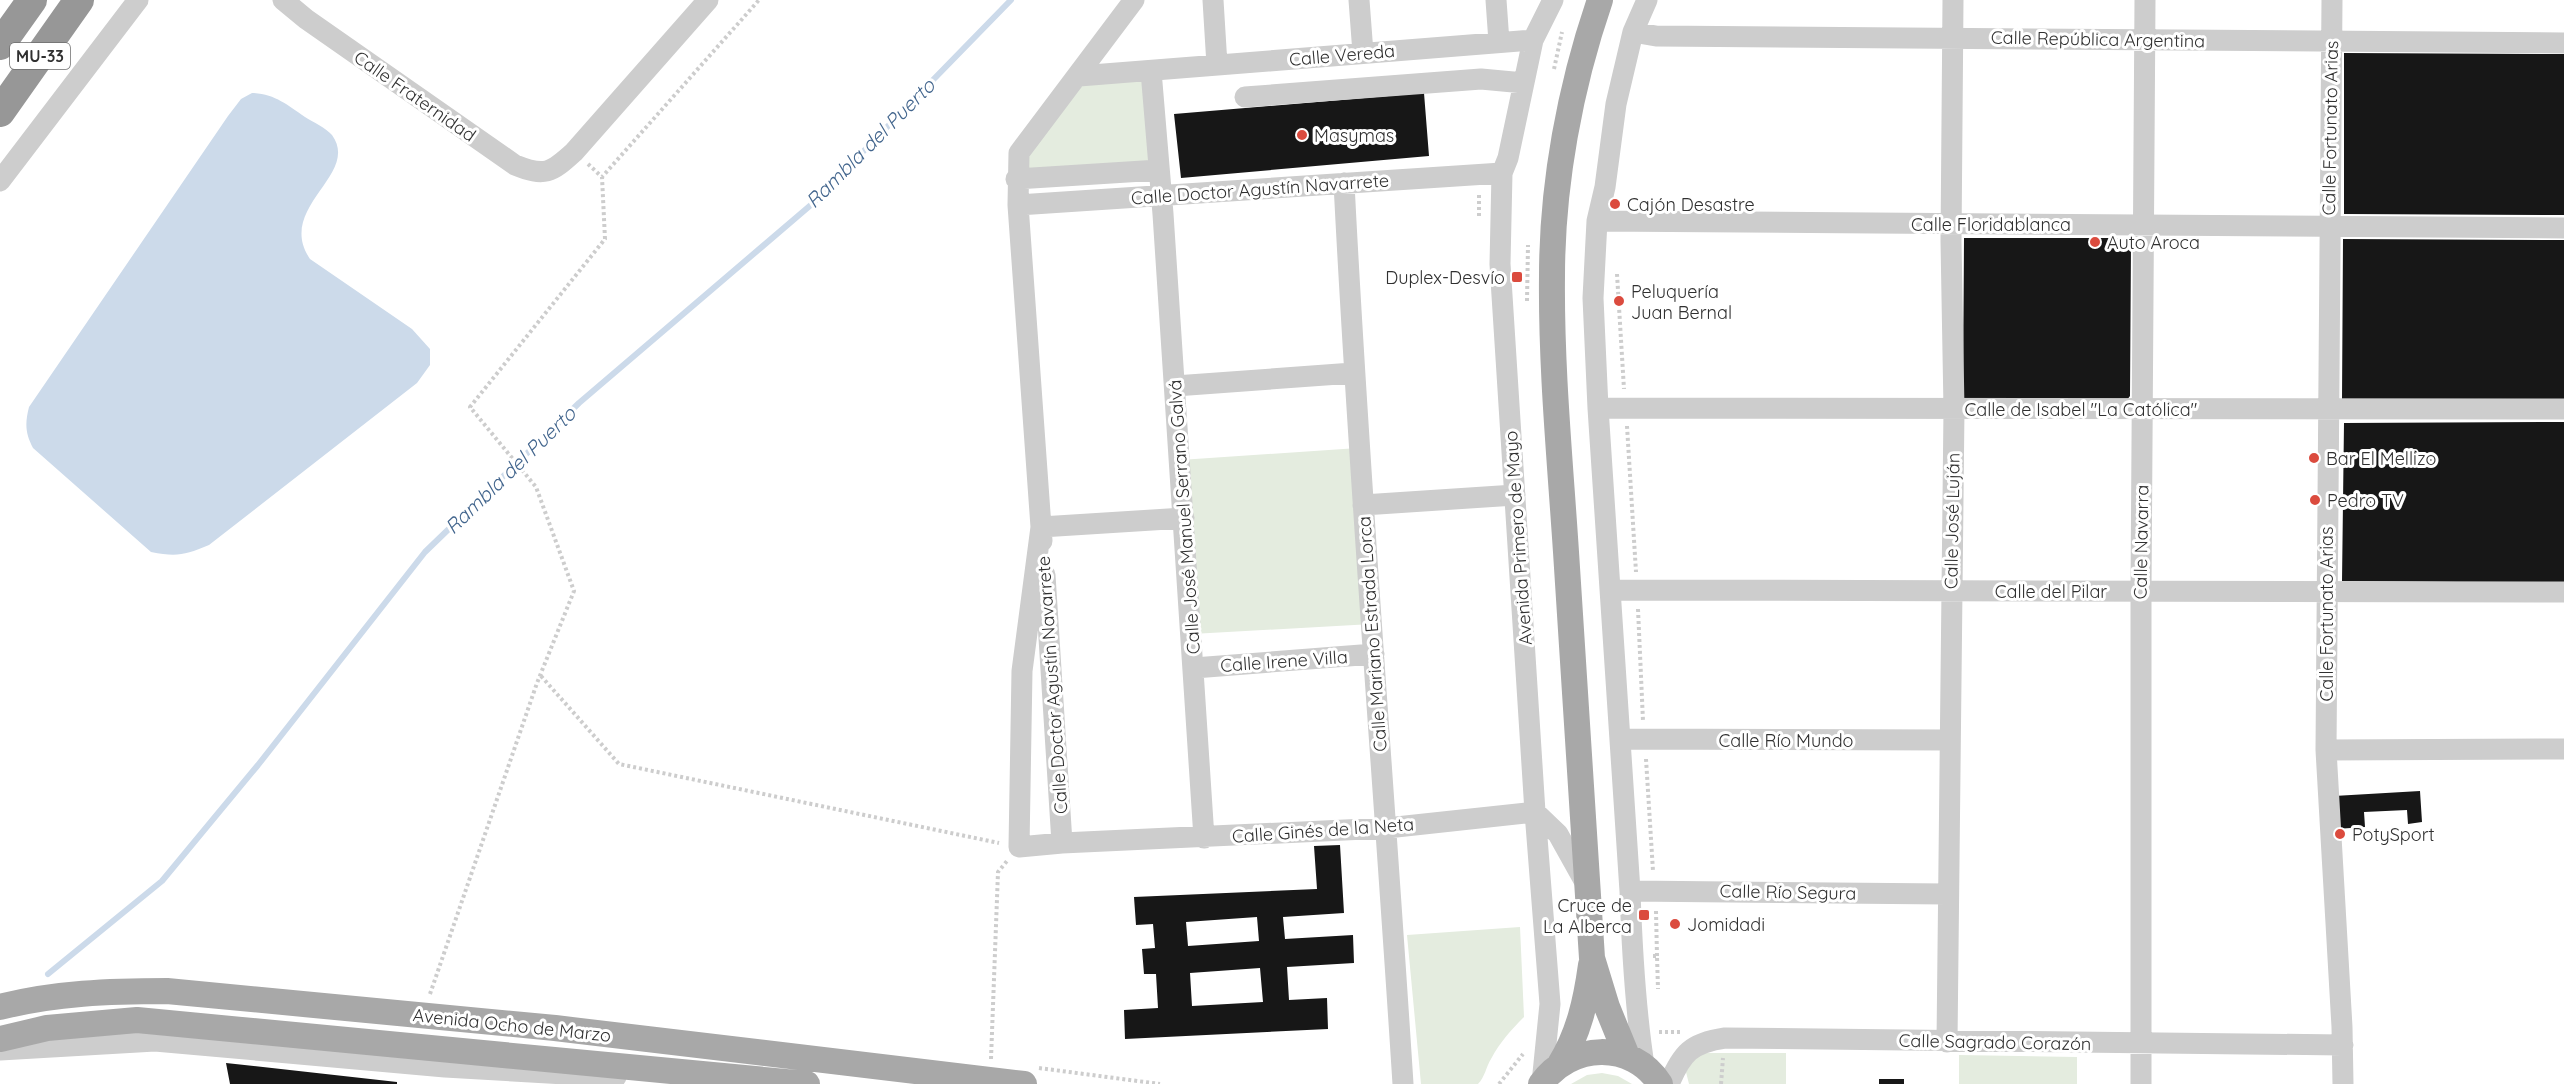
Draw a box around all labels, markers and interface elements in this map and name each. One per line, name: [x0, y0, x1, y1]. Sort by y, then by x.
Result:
street label: Calle República Argentina: [1991, 26, 2205, 52]
street label: Calle Vereda: [1288, 39, 1396, 71]
street label: Calle Fortunato Arias: [2317, 40, 2343, 216]
road number: MU-33: [10, 43, 70, 69]
street label: Calle Fraternidad: [350, 45, 480, 147]
water label: Rambla del Puerto: [800, 72, 941, 213]
place label: Masymas: [1314, 124, 1394, 147]
marker: Masymas: [1295, 128, 1309, 142]
street label: Calle Doctor Agustín Navarrete: [1130, 169, 1390, 209]
place label: Cajón Desastre: [1627, 193, 1755, 216]
marker: Cajón Desastre: [1608, 197, 1622, 211]
street label: Calle Floridablanca: [1911, 213, 2071, 236]
place label: Auto Aroca: [2107, 231, 2200, 254]
marker: Auto Aroca: [2088, 235, 2102, 249]
place label: Duplex-Desvío: [1385, 266, 1505, 289]
marker: Duplex-Desvío: [1510, 270, 1524, 284]
place label: Peluquería Juan Bernal: [1631, 280, 1732, 324]
marker: Peluquería Juan Bernal: [1612, 294, 1626, 308]
street label: Calle José Manuel Serrano Galvá: [1163, 379, 1205, 655]
street label: Calle de Isabel "La Católica": [1964, 398, 2198, 421]
water label: Rambla del Puerto: [439, 400, 581, 539]
street label: Avenida Primero de Mayo: [1499, 430, 1537, 646]
place label: Bar El Mellizo: [2326, 447, 2436, 470]
marker: Bar El Mellizo: [2307, 451, 2321, 465]
street label: Calle José Luján: [1939, 453, 1965, 589]
street label: Calle Navarra: [2129, 485, 2153, 599]
place label: Pedro TV: [2327, 489, 2404, 512]
marker: Pedro TV: [2308, 493, 2322, 507]
street label: Calle Mariano Estrada Lorca: [1352, 516, 1392, 752]
street label: Calle Fortunato Arias: [2315, 527, 2338, 701]
street label: Calle Doctor Agustín Navarrete: [1032, 555, 1072, 815]
street label: Calle del Pilar: [1995, 580, 2107, 603]
street label: Calle Irene Villa: [1220, 645, 1348, 677]
street label: Calle Río Mundo: [1719, 729, 1853, 752]
street label: Calle Ginés de la Neta: [1231, 812, 1415, 848]
place label: PotySport: [2352, 823, 2435, 846]
marker: PotySport: [2333, 827, 2347, 841]
street label: Calle Río Segura: [1719, 879, 1857, 905]
place label: Cruce de La Alberca: [1543, 894, 1632, 938]
marker: Cruce de La Alberca: [1637, 908, 1651, 922]
place label: Jomidadi: [1687, 913, 1765, 936]
marker: Jomidadi: [1668, 917, 1682, 931]
street label: Avenida Ocho de Marzo: [412, 1003, 612, 1047]
street label: Calle Sagrado Corazón: [1899, 1029, 2091, 1055]

